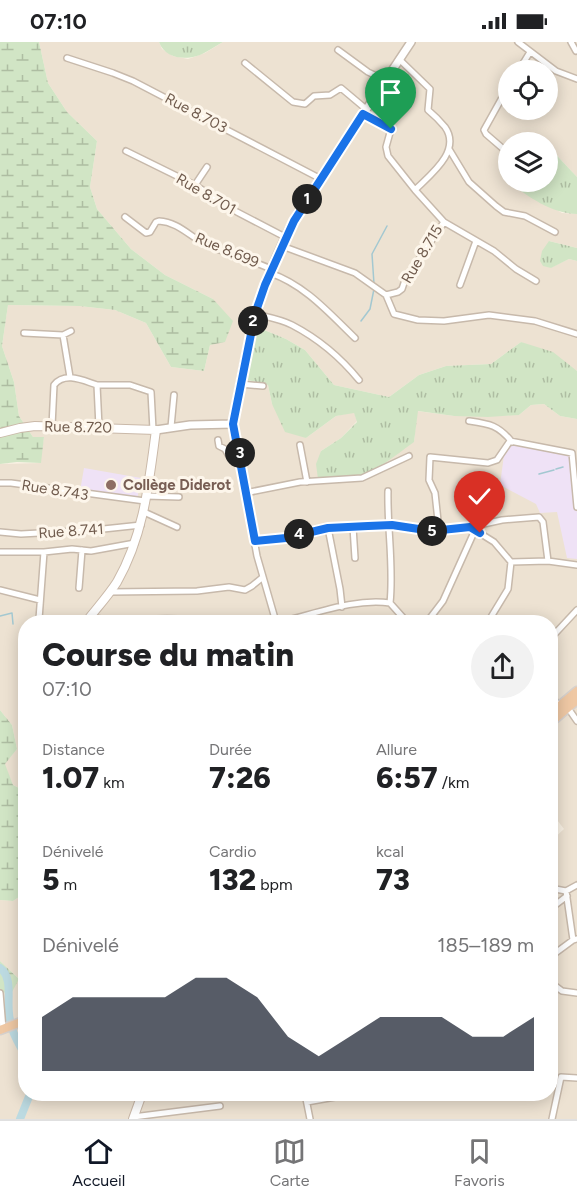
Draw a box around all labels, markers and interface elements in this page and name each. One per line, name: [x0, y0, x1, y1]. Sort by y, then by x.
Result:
text: 07:10: [30, 8, 87, 35]
map controls: [498, 60, 558, 192]
button: locate: [498, 60, 558, 120]
pin: [365, 67, 416, 129]
icon: arrive: [374, 76, 407, 109]
street label: Rue 8.703: [162, 89, 230, 137]
button: layers: [498, 132, 558, 192]
street label: Rue 8.701: [173, 170, 239, 218]
pin: 1: [292, 184, 322, 214]
text: 1: [304, 189, 310, 208]
street label: Rue 8.715: [398, 222, 446, 286]
street label: Rue 8.699: [192, 229, 262, 271]
pin: 2: [238, 306, 268, 336]
text: 2: [248, 311, 258, 330]
street label: Rue 8.720: [44, 417, 112, 437]
pin: 3: [225, 438, 255, 468]
text: 3: [236, 443, 244, 462]
pin: [454, 471, 505, 533]
street label: Rue 8.743: [20, 476, 90, 504]
place label: Collège Diderot: [123, 476, 231, 494]
marker: Collège Diderot: [104, 478, 118, 492]
icon: check: [463, 480, 496, 513]
pin: 5: [417, 516, 447, 546]
pin: 4: [284, 519, 314, 549]
street label: Rue 8.741: [38, 520, 104, 542]
text: 5: [427, 521, 437, 540]
text: 4: [294, 524, 304, 543]
text: Course du matin: [42, 635, 294, 674]
button: share: [471, 635, 534, 698]
text: 07:10: [42, 677, 92, 701]
text: Distance: [42, 740, 105, 759]
text: Durée: [209, 740, 252, 759]
text: Allure: [376, 740, 417, 759]
text: 1.07: [42, 759, 99, 796]
text: 7:26: [209, 759, 271, 796]
text: 6:57: [376, 759, 438, 796]
text: km: [99, 773, 125, 792]
text: /km: [438, 773, 469, 792]
text: Dénivelé: [42, 842, 104, 861]
text: Cardio: [209, 842, 256, 861]
text: kcal: [376, 842, 404, 861]
text: 5: [42, 861, 60, 898]
text: 132: [209, 861, 256, 898]
text: 73: [376, 861, 410, 898]
text: m: [60, 875, 77, 894]
text: bpm: [256, 875, 293, 894]
text: Dénivelé: [42, 933, 119, 957]
text: 185–189 m: [437, 933, 534, 957]
tab: Accueil: [72, 1135, 125, 1190]
tab: Carte: [270, 1135, 310, 1190]
tab: Favoris: [454, 1135, 505, 1190]

